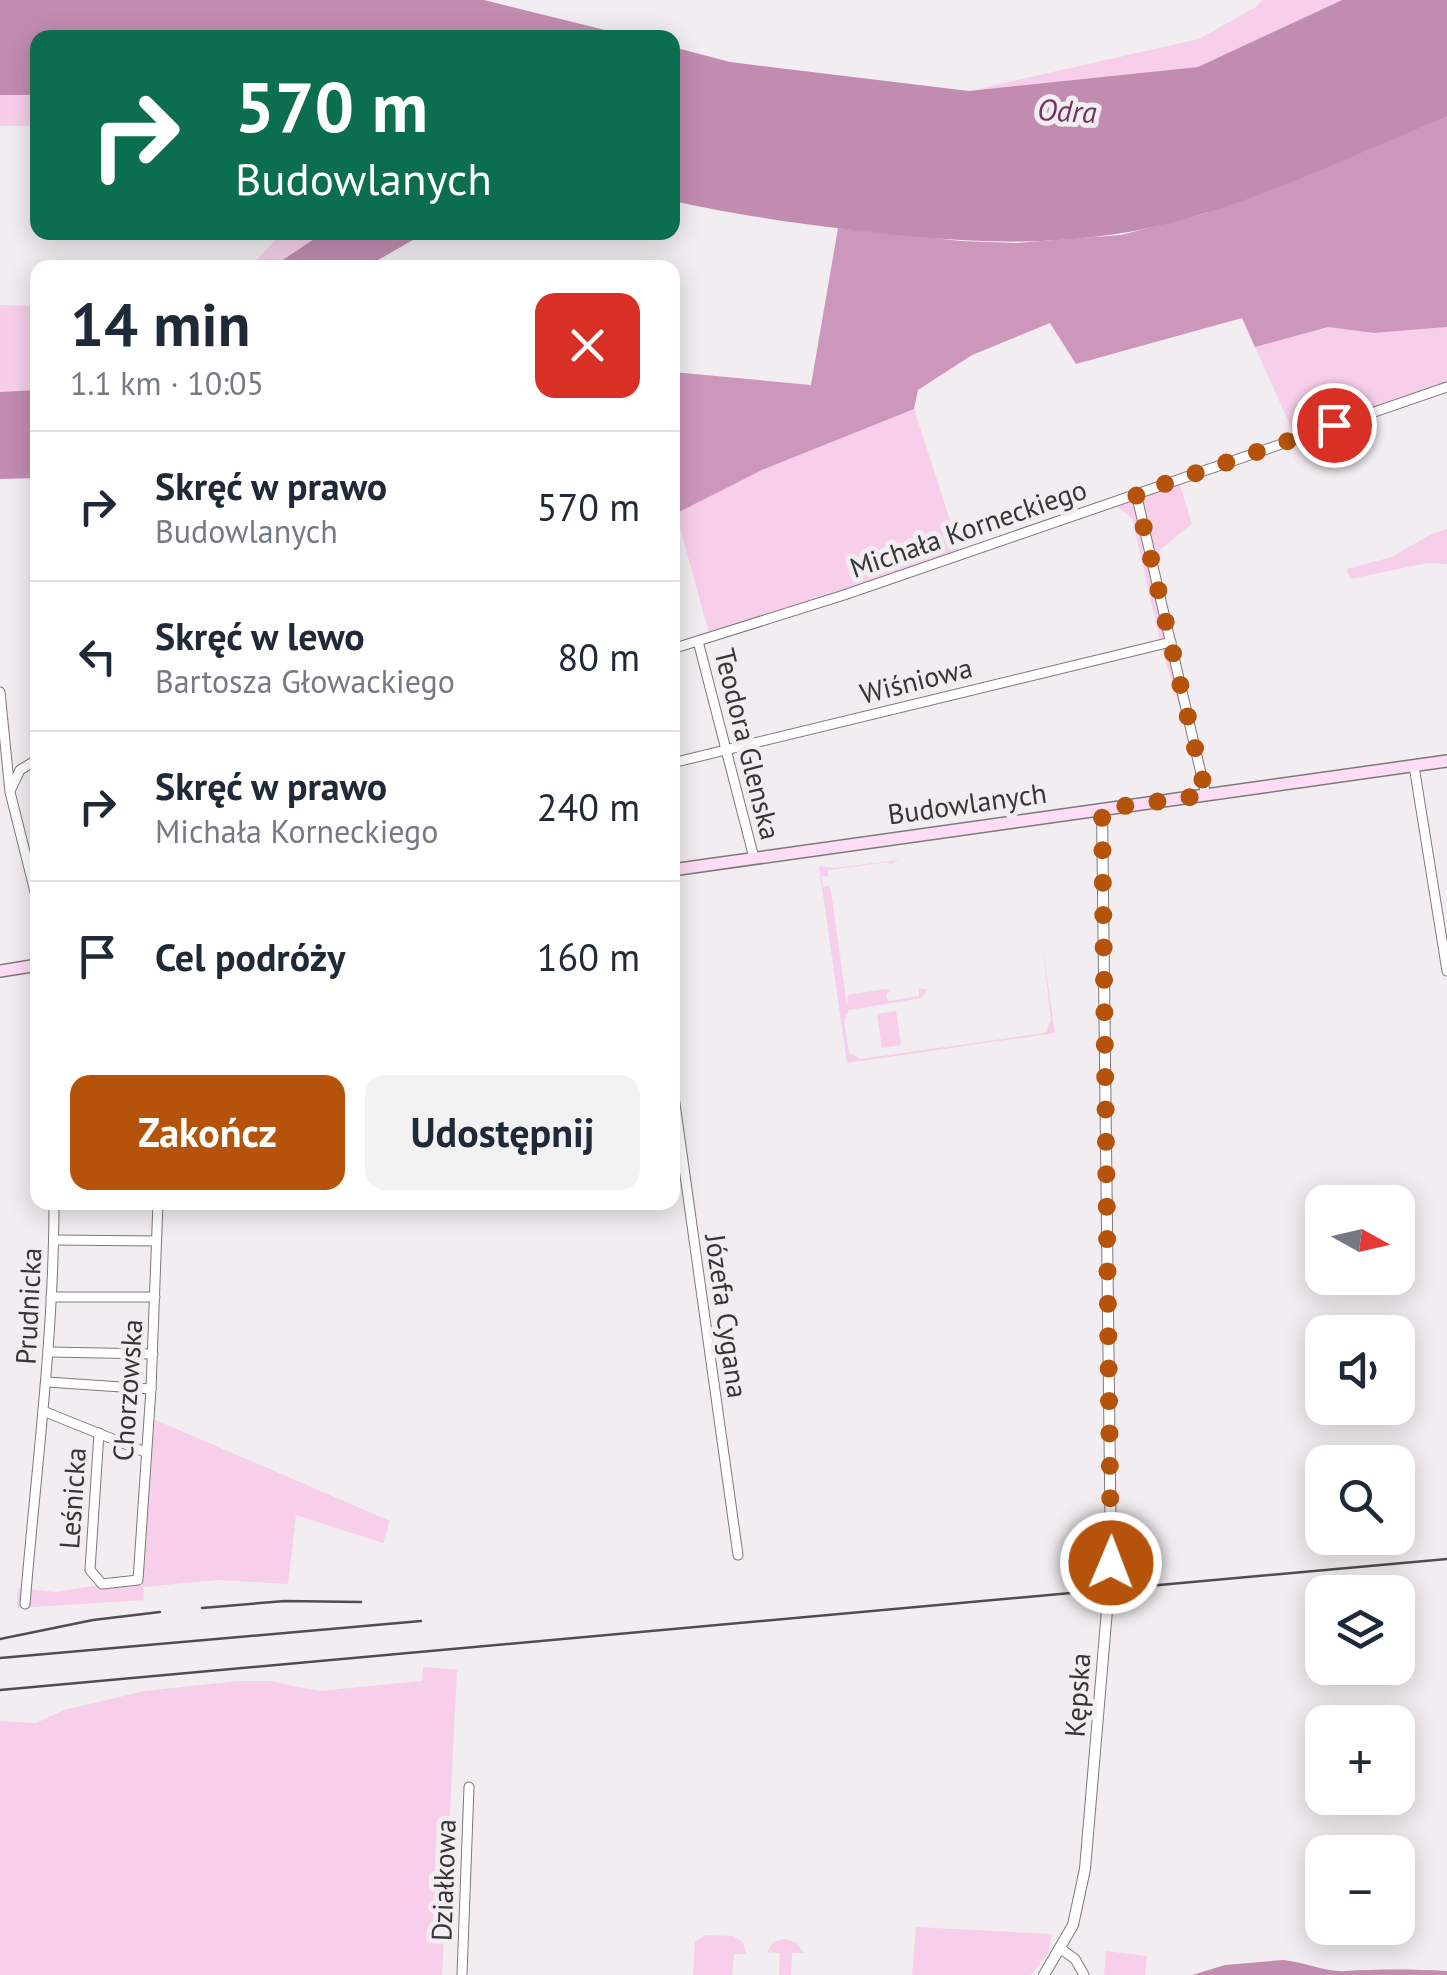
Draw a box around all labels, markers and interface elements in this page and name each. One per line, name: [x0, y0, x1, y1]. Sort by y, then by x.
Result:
text: 570 m: [235, 61, 428, 151]
icon: right: [70, 70, 200, 200]
water label: Odra: [1036, 89, 1098, 131]
text: Budowlanych: [235, 149, 492, 207]
text: 14 min: [70, 285, 250, 363]
button: close: [535, 293, 640, 398]
text: 1.1 km · 10:05: [70, 362, 264, 404]
pin: [1292, 383, 1377, 468]
icon: arrive: [1307, 398, 1362, 453]
text: Skręć w prawo: [155, 461, 387, 510]
street label: Michała Korneckiego: [845, 470, 1091, 586]
icon: right: [70, 479, 125, 534]
text: 570 m: [537, 482, 640, 531]
text: Budowlanych: [155, 510, 338, 552]
text: Skręć w lewo: [155, 611, 365, 660]
icon: left: [70, 629, 125, 684]
text: 80 m: [558, 632, 640, 681]
street label: Teodora Glenska: [706, 645, 790, 843]
street label: Wiśniowa: [856, 648, 976, 712]
text: Bartosza Głowackiego: [155, 660, 455, 702]
text: Skręć w prawo: [155, 761, 387, 810]
street label: Budowlanych: [885, 774, 1049, 832]
icon: right: [70, 779, 125, 834]
text: 240 m: [537, 782, 640, 831]
text: Michała Korneckiego: [155, 810, 438, 852]
icon: arrive: [70, 929, 125, 984]
text: Cel podróży: [155, 932, 345, 981]
text: 160 m: [537, 932, 640, 981]
button: Zakończ: [70, 1075, 345, 1190]
button: Udostępnij: [365, 1075, 640, 1190]
north arrow: [1305, 1185, 1415, 1295]
map controls: [1305, 1185, 1415, 1945]
street label: Józefa Cygana: [697, 1231, 757, 1400]
street label: Prudnicka: [6, 1247, 50, 1365]
button: sound: [1305, 1315, 1415, 1425]
street label: Chorzowska: [104, 1318, 150, 1462]
button: search: [1305, 1445, 1415, 1555]
street label: Leśnicka: [50, 1446, 94, 1550]
position arrow: [1059, 1511, 1163, 1615]
button: layers: [1305, 1575, 1415, 1685]
street label: Kępska: [1056, 1652, 1098, 1738]
button: +: [1305, 1705, 1415, 1815]
street label: Działkowa: [422, 1818, 464, 1942]
button: −: [1305, 1835, 1415, 1945]

